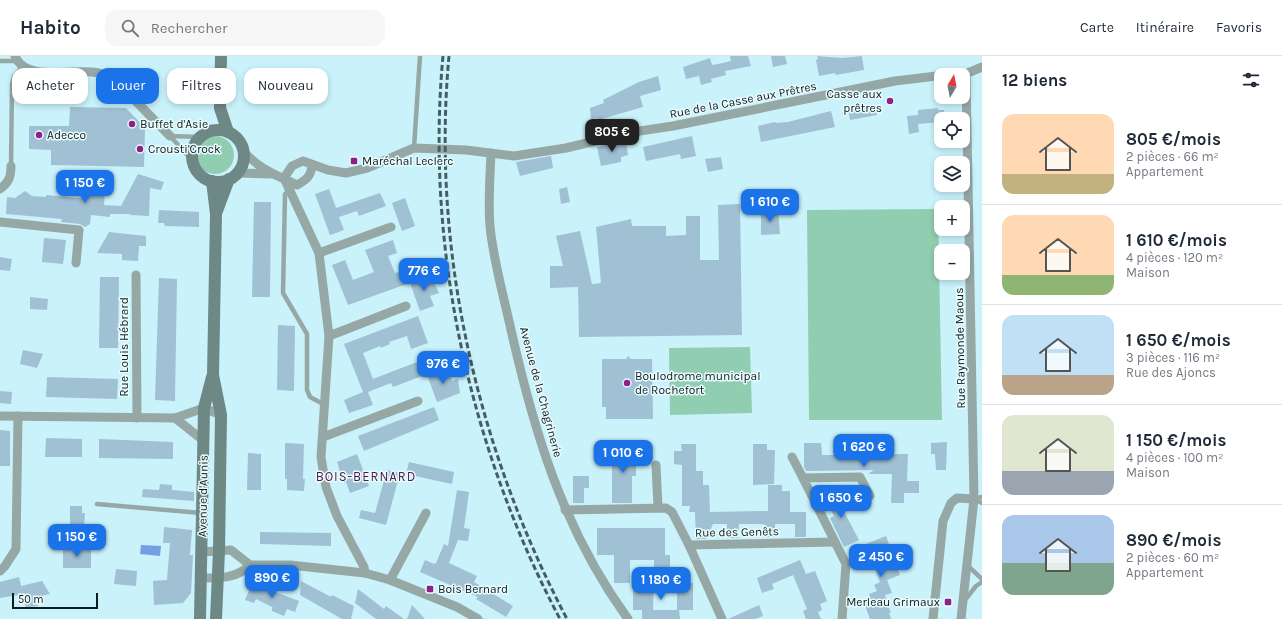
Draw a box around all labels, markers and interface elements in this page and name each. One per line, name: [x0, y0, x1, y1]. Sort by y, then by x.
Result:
search box: [105, 10, 385, 46]
text: Habito: [20, 17, 81, 39]
icon: search: [119, 17, 141, 39]
text: Rechercher: [151, 19, 227, 37]
text: Carte: [1080, 19, 1114, 36]
text: Itinéraire: [1136, 19, 1194, 36]
text: Favoris: [1216, 19, 1262, 36]
chip: Acheter: [12, 68, 88, 104]
chip: Louer: [96, 68, 159, 104]
chip: Filtres: [167, 68, 236, 104]
chip: Nouveau: [244, 68, 328, 104]
north arrow: [934, 68, 970, 104]
map controls: [934, 68, 970, 280]
icon: filters: [1240, 69, 1262, 91]
text: 12 biens: [1002, 70, 1067, 90]
street label: Rue de la Casse aux Prêtres: [668, 79, 818, 121]
place label: Casse aux prêtres: [826, 87, 882, 115]
marker: Casse aux prêtres: [885, 96, 895, 106]
button: locate: [934, 112, 970, 148]
place label: Buffet d'Asie: [140, 117, 208, 131]
marker: Buffet d'Asie: [127, 119, 137, 129]
pin: 805 €: [584, 119, 640, 153]
text: 805 €: [594, 124, 630, 139]
place label: Adecco: [47, 128, 86, 142]
text: 805 €/mois: [1126, 129, 1221, 149]
marker: Adecco: [34, 130, 44, 140]
icon: home: [1034, 130, 1082, 178]
place label: Crousti'Crock: [148, 142, 221, 156]
marker: Crousti'Crock: [135, 144, 145, 154]
text: 2 pièces · 66 m²: [1126, 149, 1219, 164]
place label: Maréchal Leclerc: [362, 154, 454, 168]
marker: Maréchal Leclerc: [349, 156, 359, 166]
button: layers: [934, 156, 970, 192]
text: Appartement: [1126, 164, 1204, 179]
pin: 1 150 €: [48, 170, 122, 204]
text: 1 150 €: [65, 175, 105, 190]
pin: 1 610 €: [733, 189, 807, 223]
text: 1 610 €: [750, 194, 790, 209]
button: +: [934, 200, 970, 236]
text: 1 610 €/mois: [1126, 230, 1227, 250]
icon: home: [1034, 231, 1082, 279]
button: −: [934, 244, 970, 280]
text: 4 pièces · 120 m²: [1126, 250, 1223, 265]
pin: 776 €: [396, 258, 452, 292]
text: 776 €: [408, 263, 440, 278]
text: Maison: [1126, 265, 1170, 280]
street label: Rue Raymonde Maous: [952, 287, 968, 409]
street label: Rue Louis Hébrard: [117, 297, 131, 397]
street label: Avenue de la Chagrinerie: [517, 325, 565, 459]
text: 1 650 €/mois: [1126, 330, 1231, 350]
icon: home: [1034, 331, 1082, 379]
text: 3 pièces · 116 m²: [1126, 350, 1220, 365]
pin: 976 €: [415, 351, 471, 385]
text: 976 €: [426, 356, 460, 371]
text: Rue des Ajoncs: [1126, 365, 1216, 380]
place label: Boulodrome municipal de Rochefort: [635, 369, 761, 397]
marker: Boulodrome municipal de Rochefort: [622, 378, 632, 388]
text: 1 150 €/mois: [1126, 430, 1226, 450]
icon: home: [1034, 431, 1082, 479]
pin: 1 620 €: [827, 434, 901, 468]
text: 1 620 €: [842, 439, 886, 454]
pin: 1 010 €: [586, 440, 660, 474]
text: 1 010 €: [603, 445, 643, 460]
text: 4 pièces · 100 m²: [1126, 450, 1223, 465]
street label: Avenue d'Aunis: [195, 455, 211, 537]
text: Maison: [1126, 465, 1170, 480]
district label: BOIS-BERNARD: [316, 469, 416, 484]
pin: 1 650 €: [804, 485, 878, 519]
text: 1 650 €: [819, 490, 863, 505]
pin: 1 150 €: [40, 524, 114, 558]
street label: Rue des Genêts: [695, 524, 779, 540]
text: 1 150 €: [57, 529, 97, 544]
text: 890 €/mois: [1126, 530, 1222, 550]
icon: home: [1034, 531, 1082, 579]
pin: 2 450 €: [844, 544, 918, 578]
text: 2 450 €: [858, 549, 904, 564]
text: 2 pièces · 60 m²: [1126, 550, 1219, 565]
pin: 890 €: [244, 565, 300, 599]
text: Appartement: [1126, 565, 1204, 580]
pin: 1 180 €: [624, 567, 698, 601]
text: 890 €: [254, 570, 290, 585]
text: 1 180 €: [641, 572, 681, 587]
place label: Bois Bernard: [438, 582, 508, 596]
marker: Bois Bernard: [425, 584, 435, 594]
scale bar: [12, 591, 98, 610]
text: 50 m: [18, 593, 44, 606]
place label: Merleau Grimaux: [846, 595, 940, 609]
marker: Merleau Grimaux: [943, 597, 953, 607]

